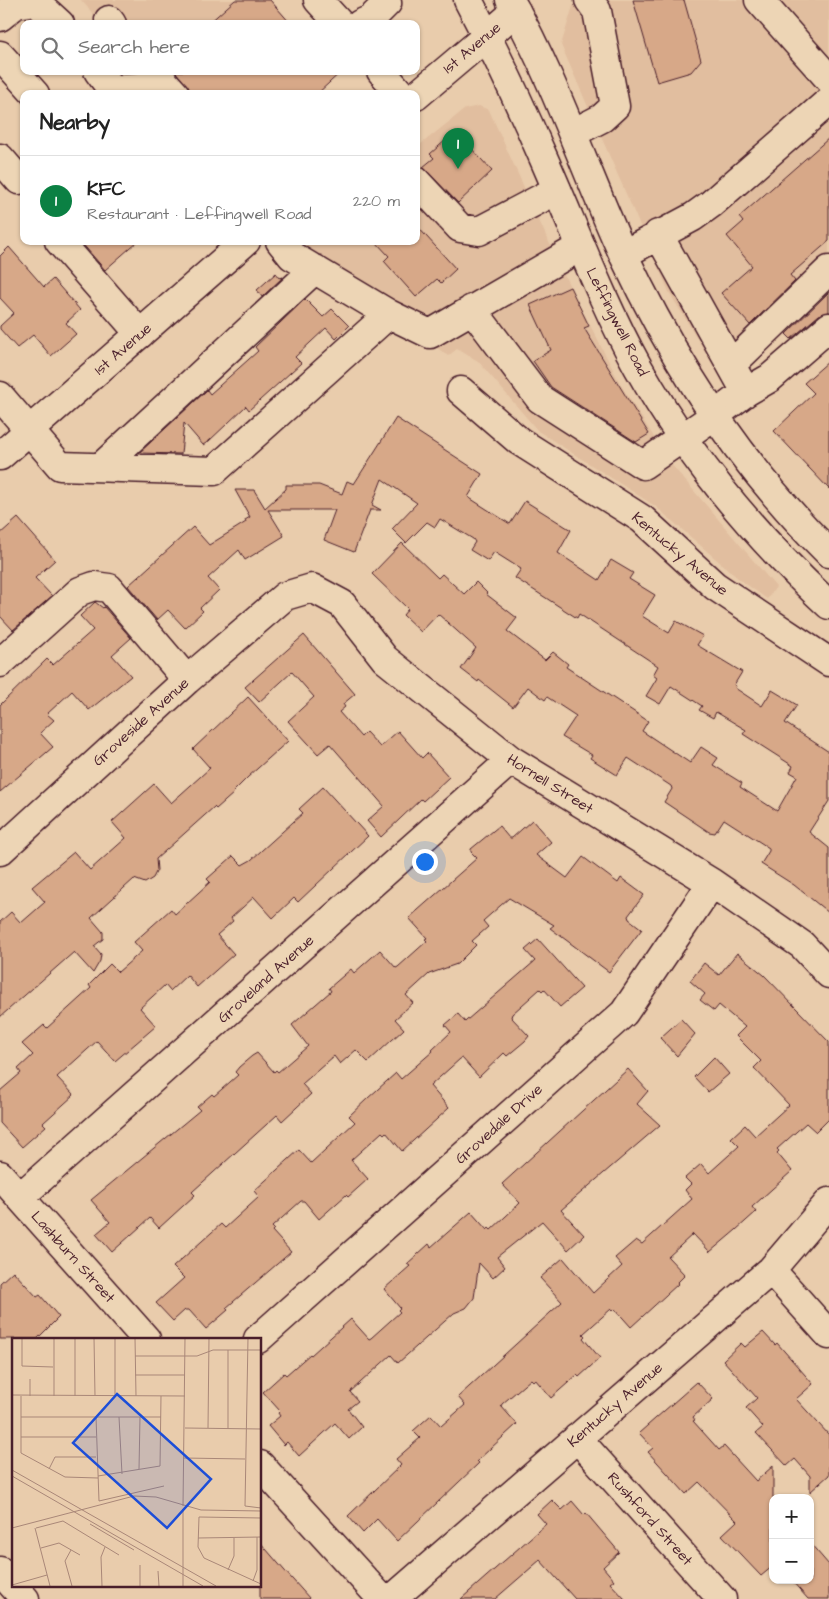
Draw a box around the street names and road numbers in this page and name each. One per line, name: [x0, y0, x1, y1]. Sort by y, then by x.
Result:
street label: 1st Avenue: [438, 17, 506, 79]
street label: Leffingwell Road: [580, 264, 654, 381]
street label: 1st Avenue: [90, 318, 156, 380]
street label: Kentucky Avenue: [627, 507, 733, 601]
street label: Groveside Avenue: [88, 673, 194, 771]
street label: Hornell Street: [503, 749, 597, 819]
street label: Groveland Avenue: [213, 930, 319, 1028]
street label: Grovedale Drive: [451, 1079, 547, 1169]
street label: Lashburn Street: [26, 1206, 120, 1308]
street label: Kentucky Avenue: [563, 1358, 668, 1453]
street label: Rushford Street: [602, 1468, 698, 1570]

